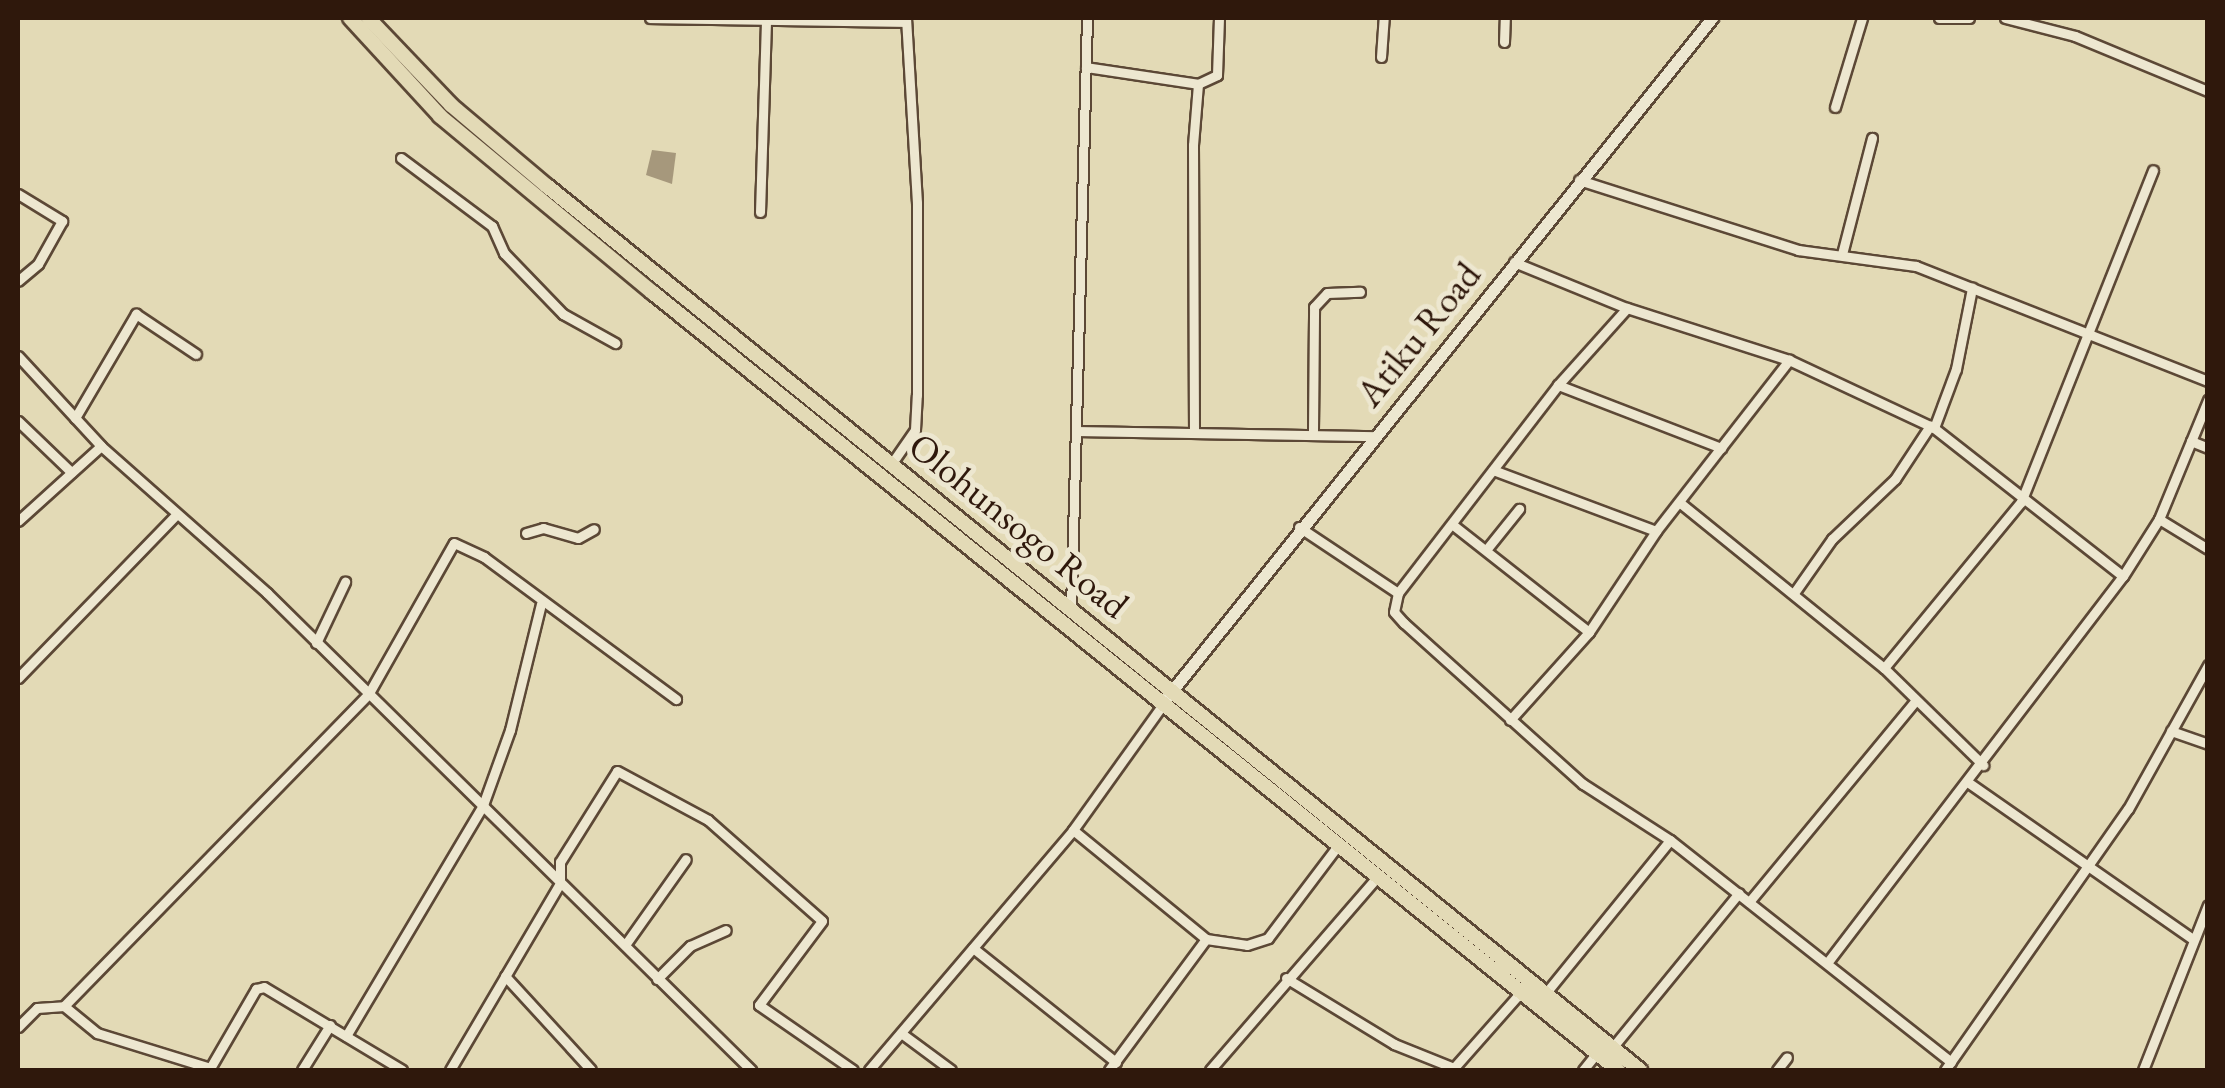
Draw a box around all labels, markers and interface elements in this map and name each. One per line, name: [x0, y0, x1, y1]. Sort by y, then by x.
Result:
street label: Atiku Road: [1346, 253, 1490, 415]
street label: Olohunsogo Road: [900, 422, 1138, 628]

